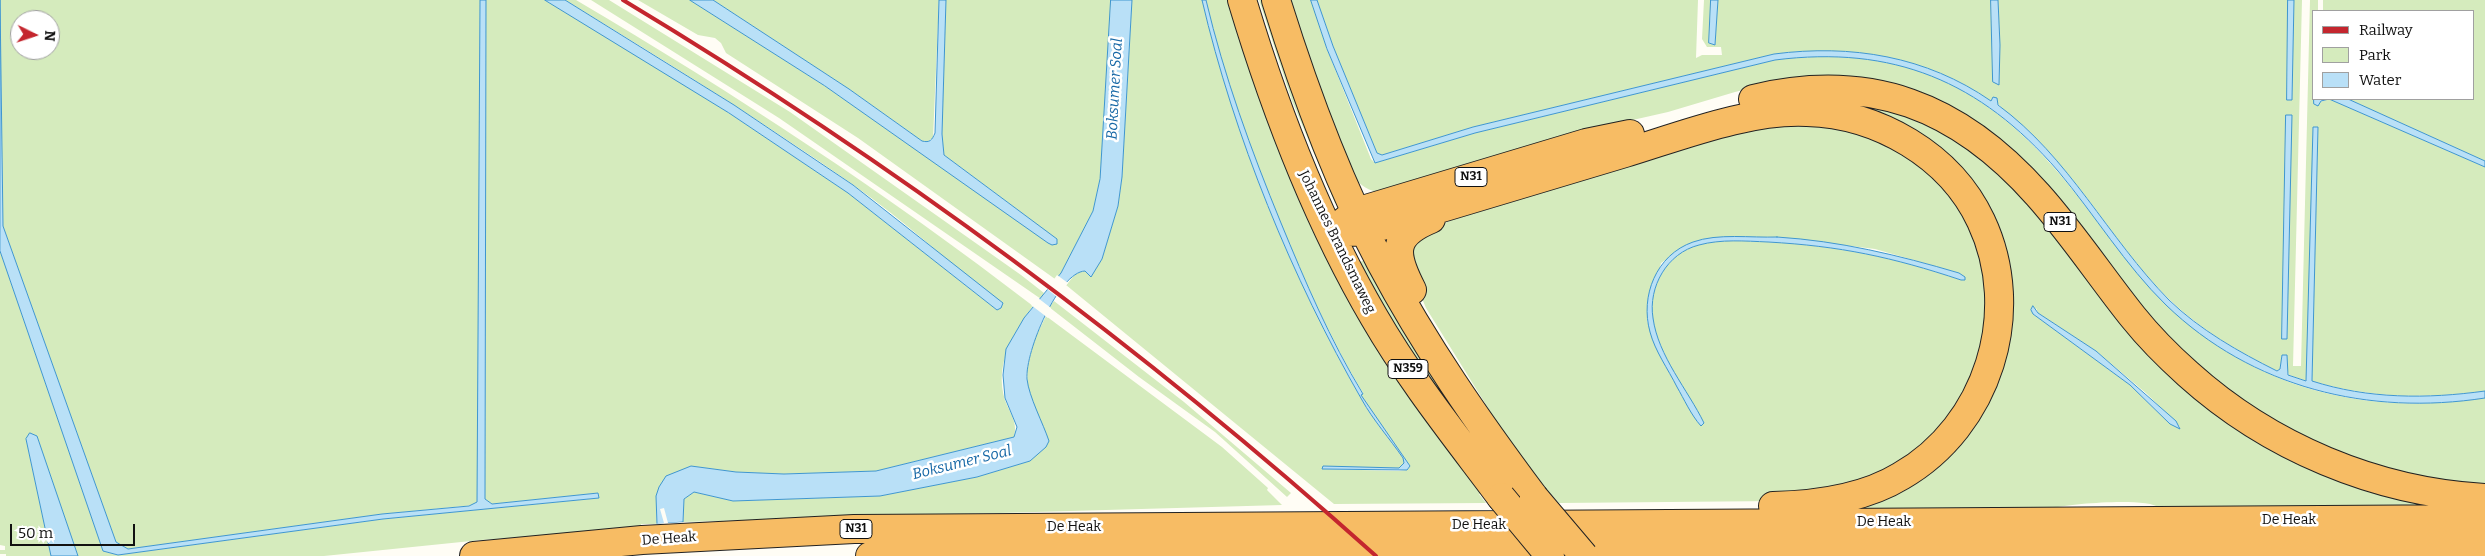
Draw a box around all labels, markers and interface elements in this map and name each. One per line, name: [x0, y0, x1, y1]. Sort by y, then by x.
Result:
north arrow: [10, 10, 60, 60]
legend: [2312, 10, 2475, 100]
text: Railway: [2359, 21, 2413, 39]
text: N: [41, 30, 58, 42]
water label: Boksumer Soal: [1103, 38, 1127, 140]
text: Park: [2359, 46, 2391, 64]
text: Water: [2359, 71, 2401, 89]
street label: Johannes Brandsmaweg: [1295, 168, 1379, 316]
road number: N31: [1455, 168, 1487, 186]
road number: N31: [2044, 212, 2076, 232]
road number: N359: [1388, 359, 1428, 378]
water label: Boksumer Soal: [911, 442, 1013, 484]
street label: De Heak: [2262, 512, 2316, 528]
scale bar: [12, 514, 138, 546]
street label: De Heak: [1857, 514, 1911, 530]
street label: De Heak: [1452, 517, 1506, 533]
street label: De Heak: [1047, 519, 1101, 535]
road number: N31: [840, 520, 872, 538]
text: 50 m: [18, 524, 53, 542]
street label: De Heak: [641, 529, 697, 549]

